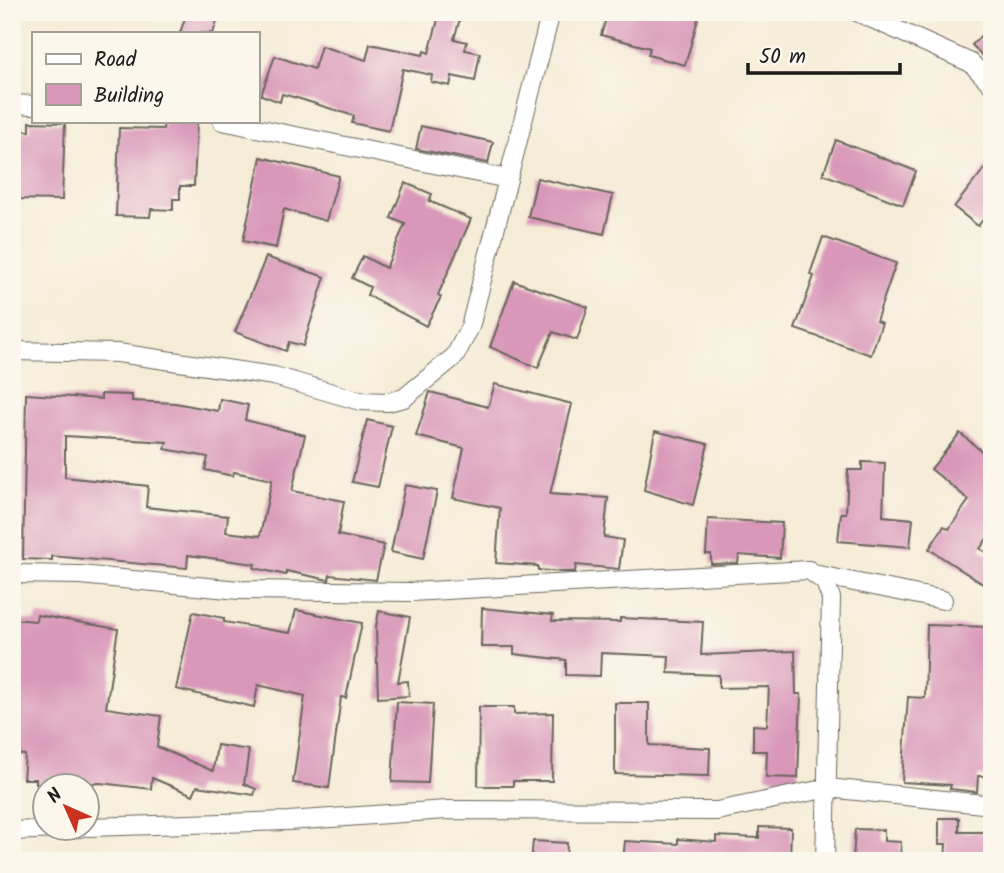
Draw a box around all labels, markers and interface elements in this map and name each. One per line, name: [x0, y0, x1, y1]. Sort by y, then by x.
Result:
legend: [32, 32, 259, 122]
scale bar: [748, 32, 901, 76]
text: 50 m: [759, 41, 806, 74]
text: Road: [94, 44, 137, 77]
text: Building: [94, 80, 164, 113]
north arrow: [32, 772, 102, 842]
text: N: [41, 782, 70, 811]

